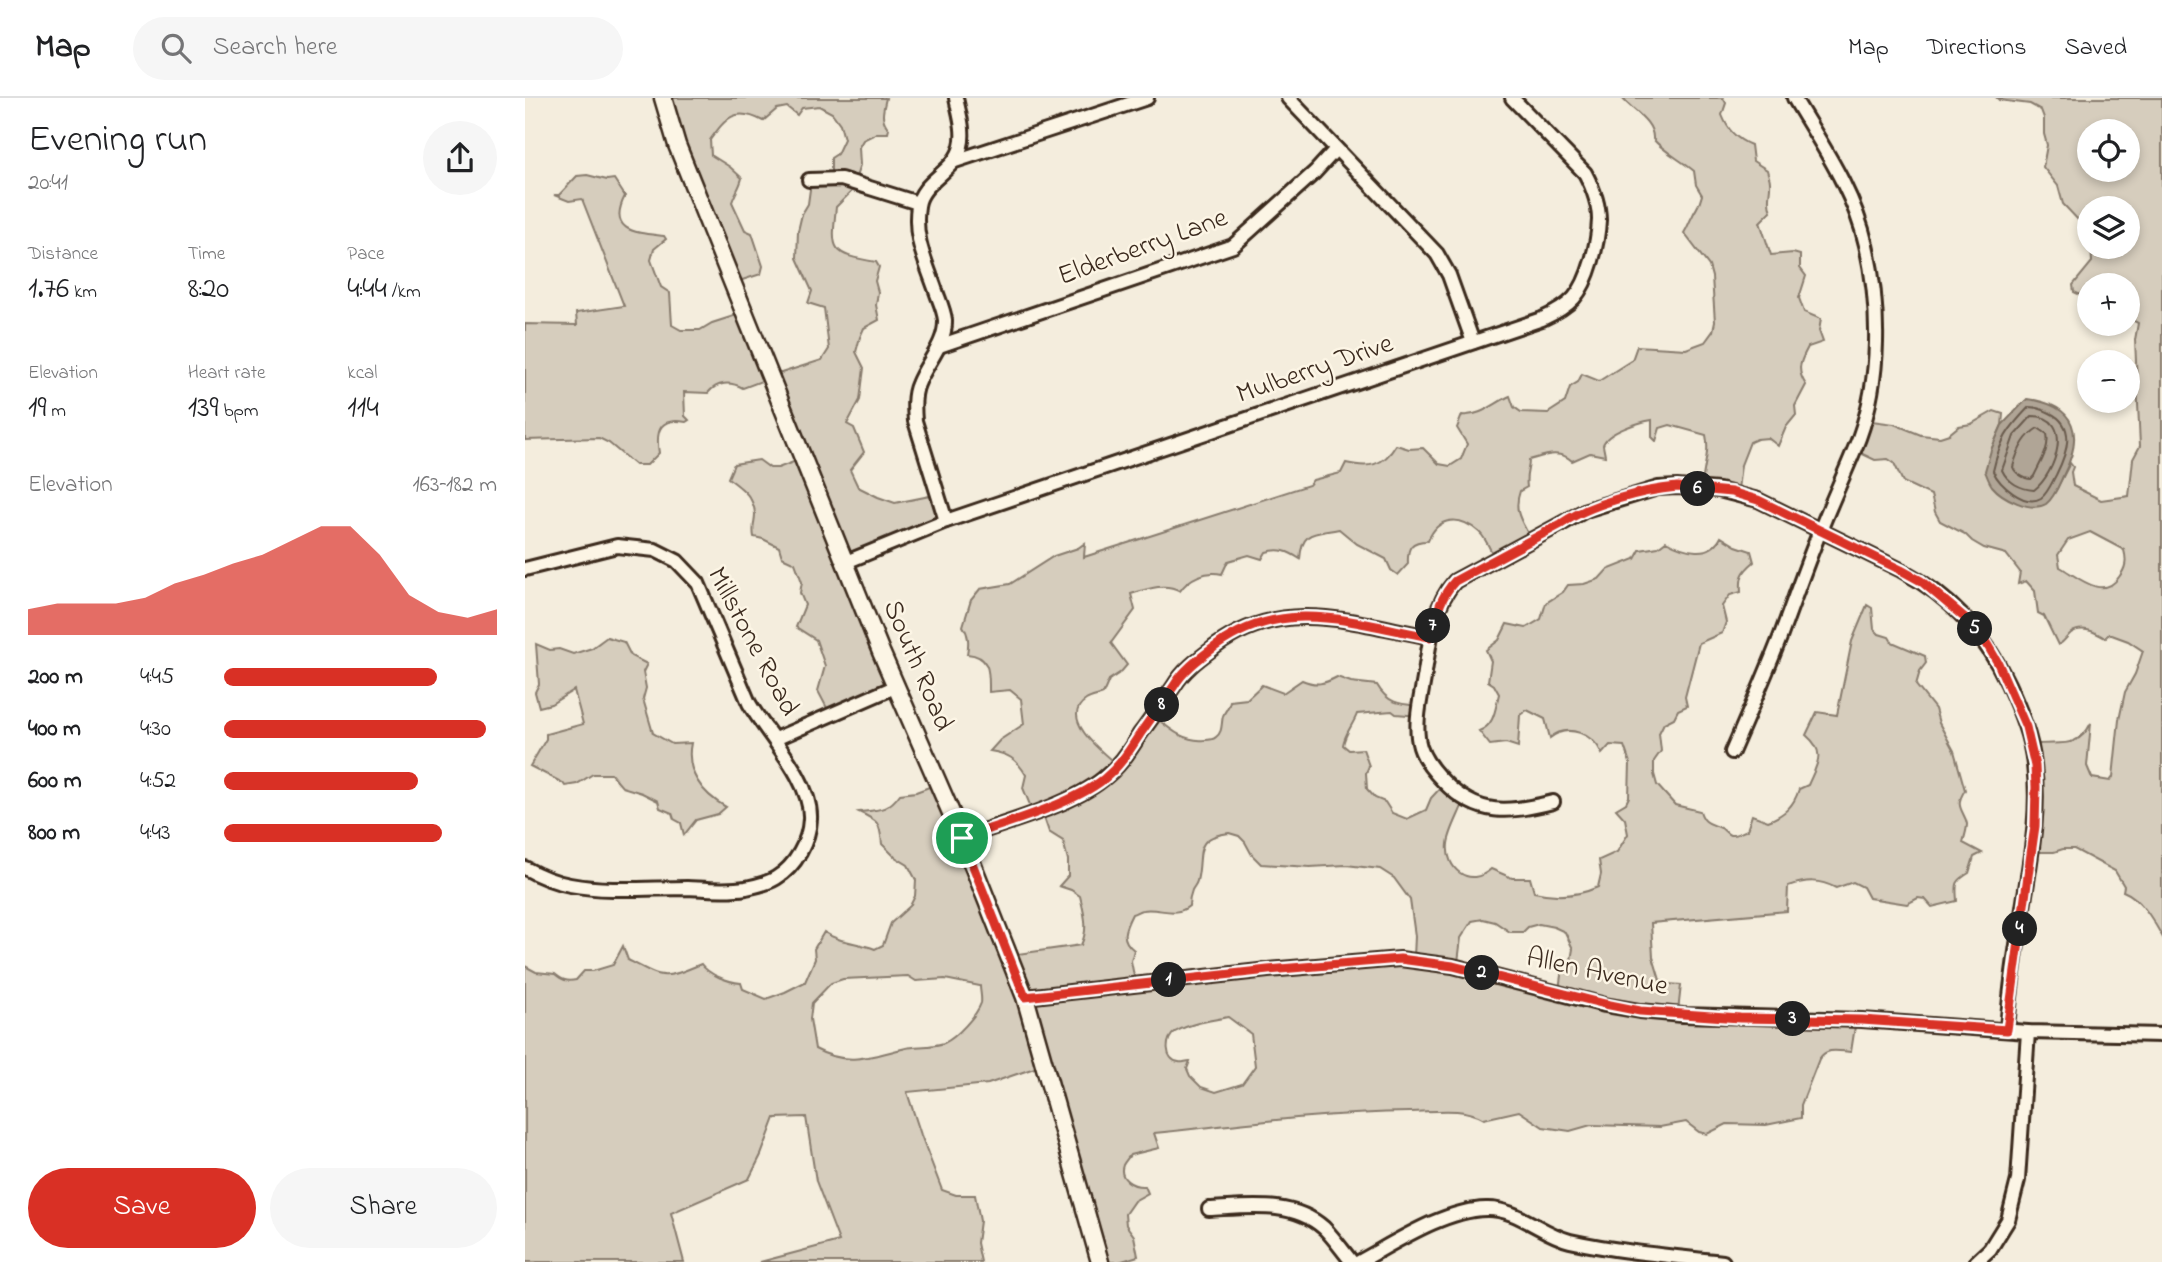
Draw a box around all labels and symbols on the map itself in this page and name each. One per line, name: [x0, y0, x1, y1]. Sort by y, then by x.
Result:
street label: Elderberry Lane: [1052, 198, 1234, 298]
street label: Mulberry Drive: [1231, 324, 1399, 416]
pin: 6: [1681, 472, 1715, 506]
street label: Millstone Road: [695, 560, 809, 724]
street label: South Road: [871, 594, 963, 738]
pin: 7: [1415, 608, 1451, 644]
pin: 5: [1957, 612, 1993, 646]
pin: 8: [1145, 688, 1179, 722]
pin: [932, 808, 992, 868]
pin: 4: [2003, 912, 2037, 946]
street label: Allen Avenue: [1522, 938, 1672, 1008]
pin: 2: [1465, 956, 1499, 990]
pin: 1: [1151, 962, 1187, 998]
pin: 3: [1775, 1002, 1811, 1037]

